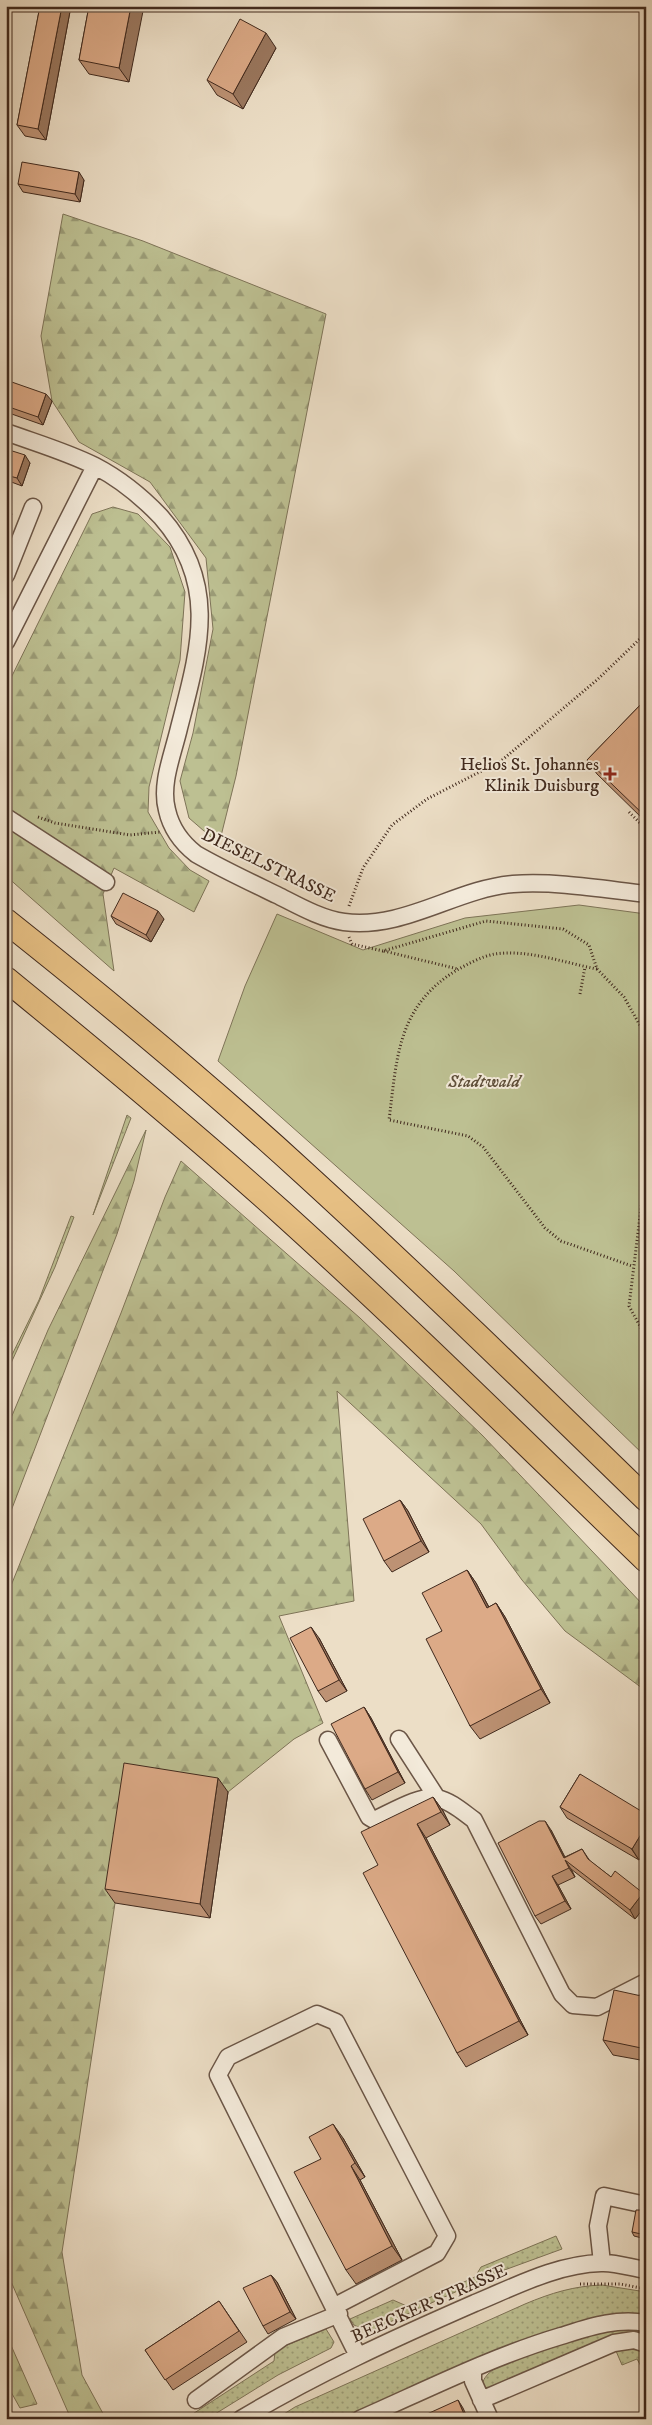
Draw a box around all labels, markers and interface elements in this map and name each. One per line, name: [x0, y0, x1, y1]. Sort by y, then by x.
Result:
place label: Helios St. Johannes Klinik Duisburg: [460, 754, 599, 797]
marker: Helios St. Johannes Klinik Duisburg: [603, 767, 617, 781]
street label: DIESELSTRASSE: [198, 824, 340, 908]
park label: Stadtwald: [447, 1071, 523, 1093]
street label: BEECKER STRASSE: [348, 2260, 511, 2348]

